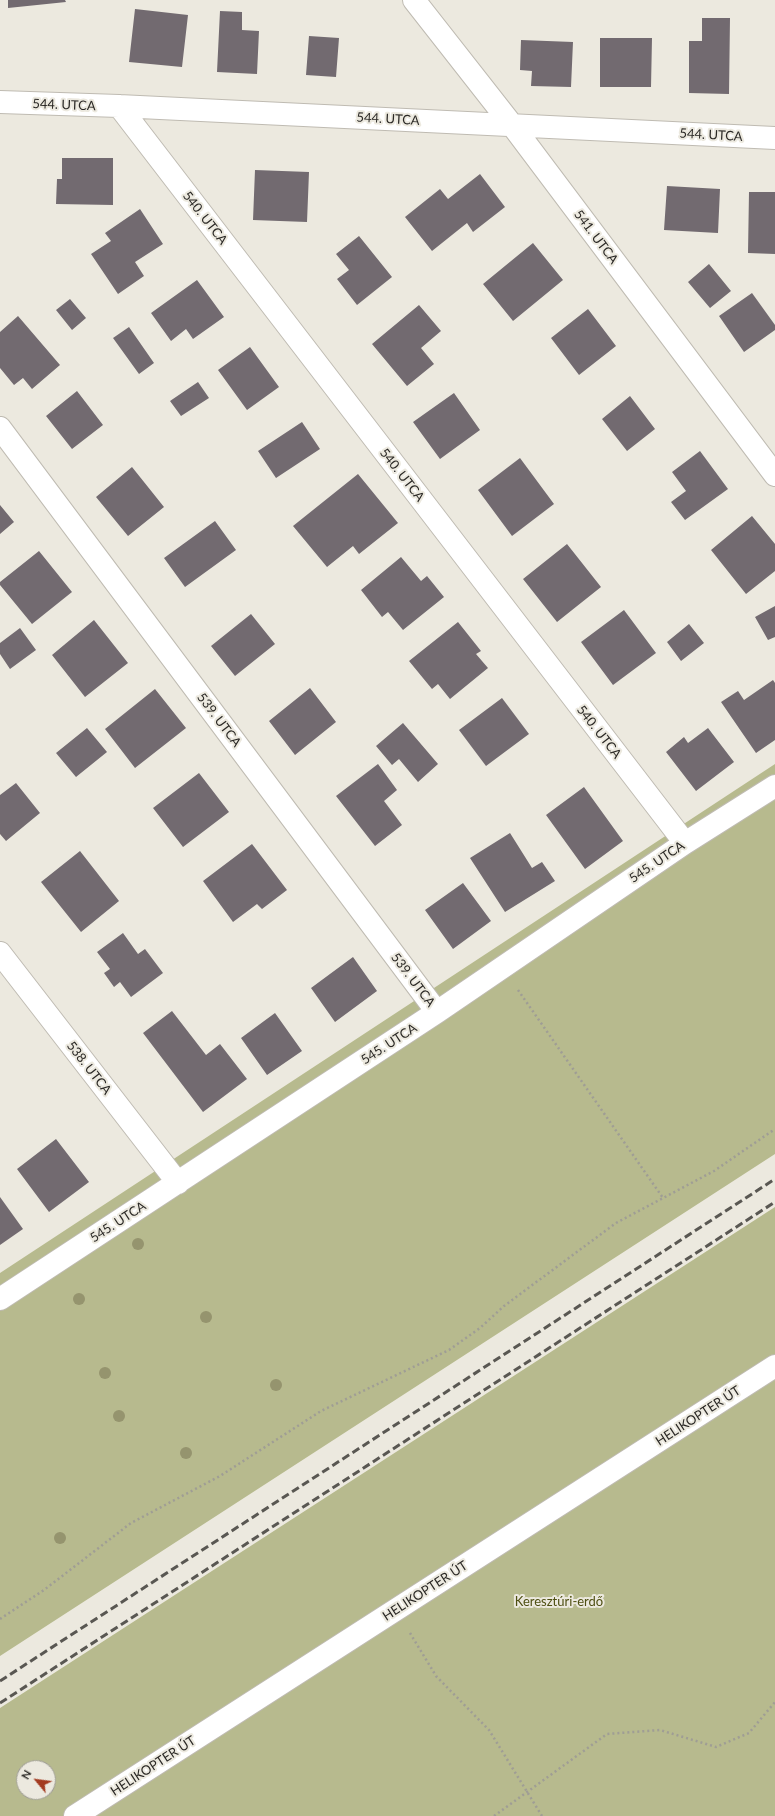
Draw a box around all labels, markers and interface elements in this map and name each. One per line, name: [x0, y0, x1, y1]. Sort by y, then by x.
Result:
street label: 544. UTCA: [32, 96, 96, 114]
street label: 544. UTCA: [356, 110, 420, 128]
street label: 544. UTCA: [679, 126, 743, 144]
street label: 540. UTCA: [179, 188, 231, 248]
street label: 541. UTCA: [571, 207, 621, 267]
street label: 540. UTCA: [376, 445, 428, 505]
street label: 539. UTCA: [194, 690, 244, 750]
street label: 540. UTCA: [573, 702, 625, 762]
street label: 545. UTCA: [626, 838, 688, 886]
street label: 539. UTCA: [388, 950, 438, 1010]
street label: 545. UTCA: [358, 1020, 420, 1068]
street label: 538. UTCA: [63, 1038, 115, 1098]
street label: 545. UTCA: [87, 1198, 149, 1246]
street label: HELIKOPTER ÚT: [653, 1383, 743, 1449]
street label: HELIKOPTER ÚT: [380, 1558, 470, 1624]
park label: Keresztúri-erdő: [515, 1594, 603, 1610]
street label: HELIKOPTER ÚT: [108, 1733, 198, 1799]
north arrow: [16, 1760, 56, 1800]
text: N: [18, 1768, 34, 1781]

